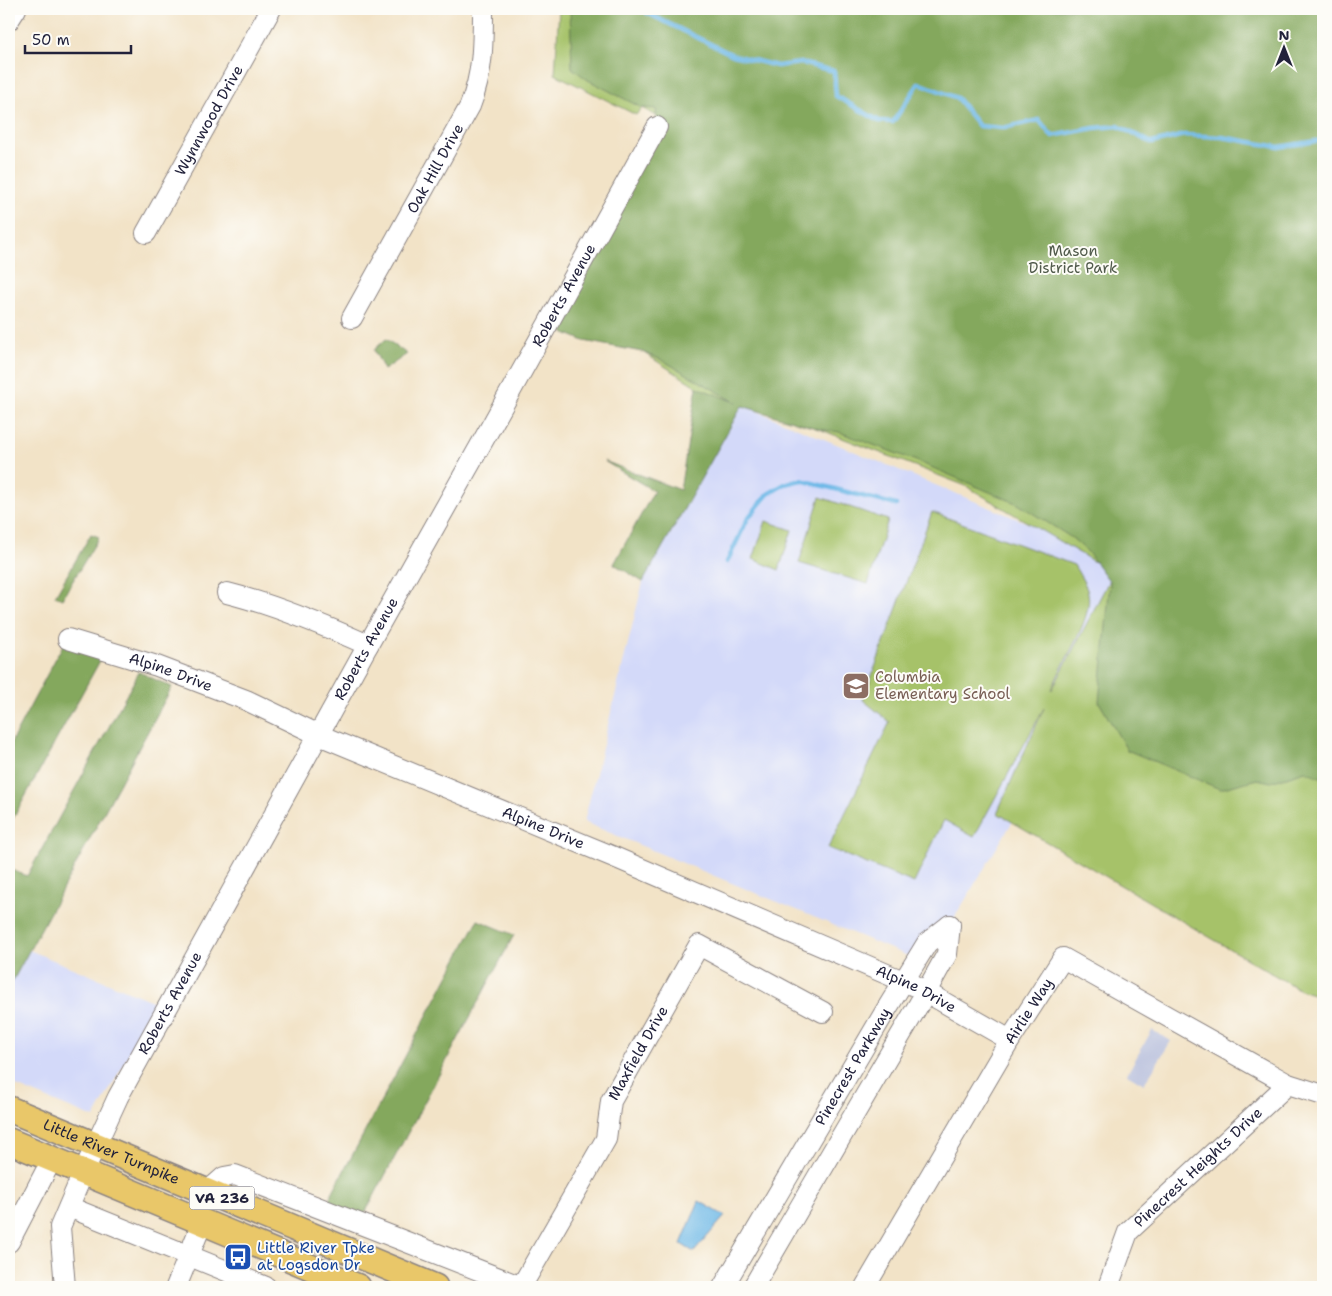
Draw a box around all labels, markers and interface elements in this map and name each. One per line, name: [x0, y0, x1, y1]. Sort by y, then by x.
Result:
scale bar: [25, 22, 131, 54]
north arrow: [1260, 22, 1310, 72]
text: N: [1278, 26, 1290, 44]
text: 50 m: [32, 30, 70, 50]
street label: Wynnwood Drive: [170, 62, 248, 179]
street label: Oak Hill Drive: [402, 120, 468, 217]
street label: Roberts Avenue: [527, 240, 600, 350]
park label: Mason District Park: [1028, 241, 1118, 278]
street label: Roberts Avenue: [330, 594, 403, 704]
street label: Alpine Drive: [127, 648, 215, 696]
place label: Columbia Elementary School: [875, 667, 1011, 704]
school or university icon: Columbia Elementary School: [841, 671, 871, 701]
street label: Alpine Drive: [499, 802, 588, 854]
street label: Roberts Avenue: [134, 948, 206, 1058]
street label: Alpine Drive: [873, 961, 960, 1017]
street label: Airlie Way: [1000, 974, 1058, 1048]
street label: Maxfield Drive: [603, 1002, 673, 1104]
street label: Pinecrest Parkway: [810, 1004, 895, 1129]
street label: Pinecrest Heights Drive: [1130, 1103, 1267, 1232]
street label: Little River Turnpike: [40, 1114, 183, 1189]
road number: VA 236: [190, 1186, 254, 1210]
place label: Little River Tpke at Logsdon Dr: [257, 1238, 375, 1275]
bus stop icon: Little River Tpke at Logsdon Dr: [223, 1242, 253, 1272]

